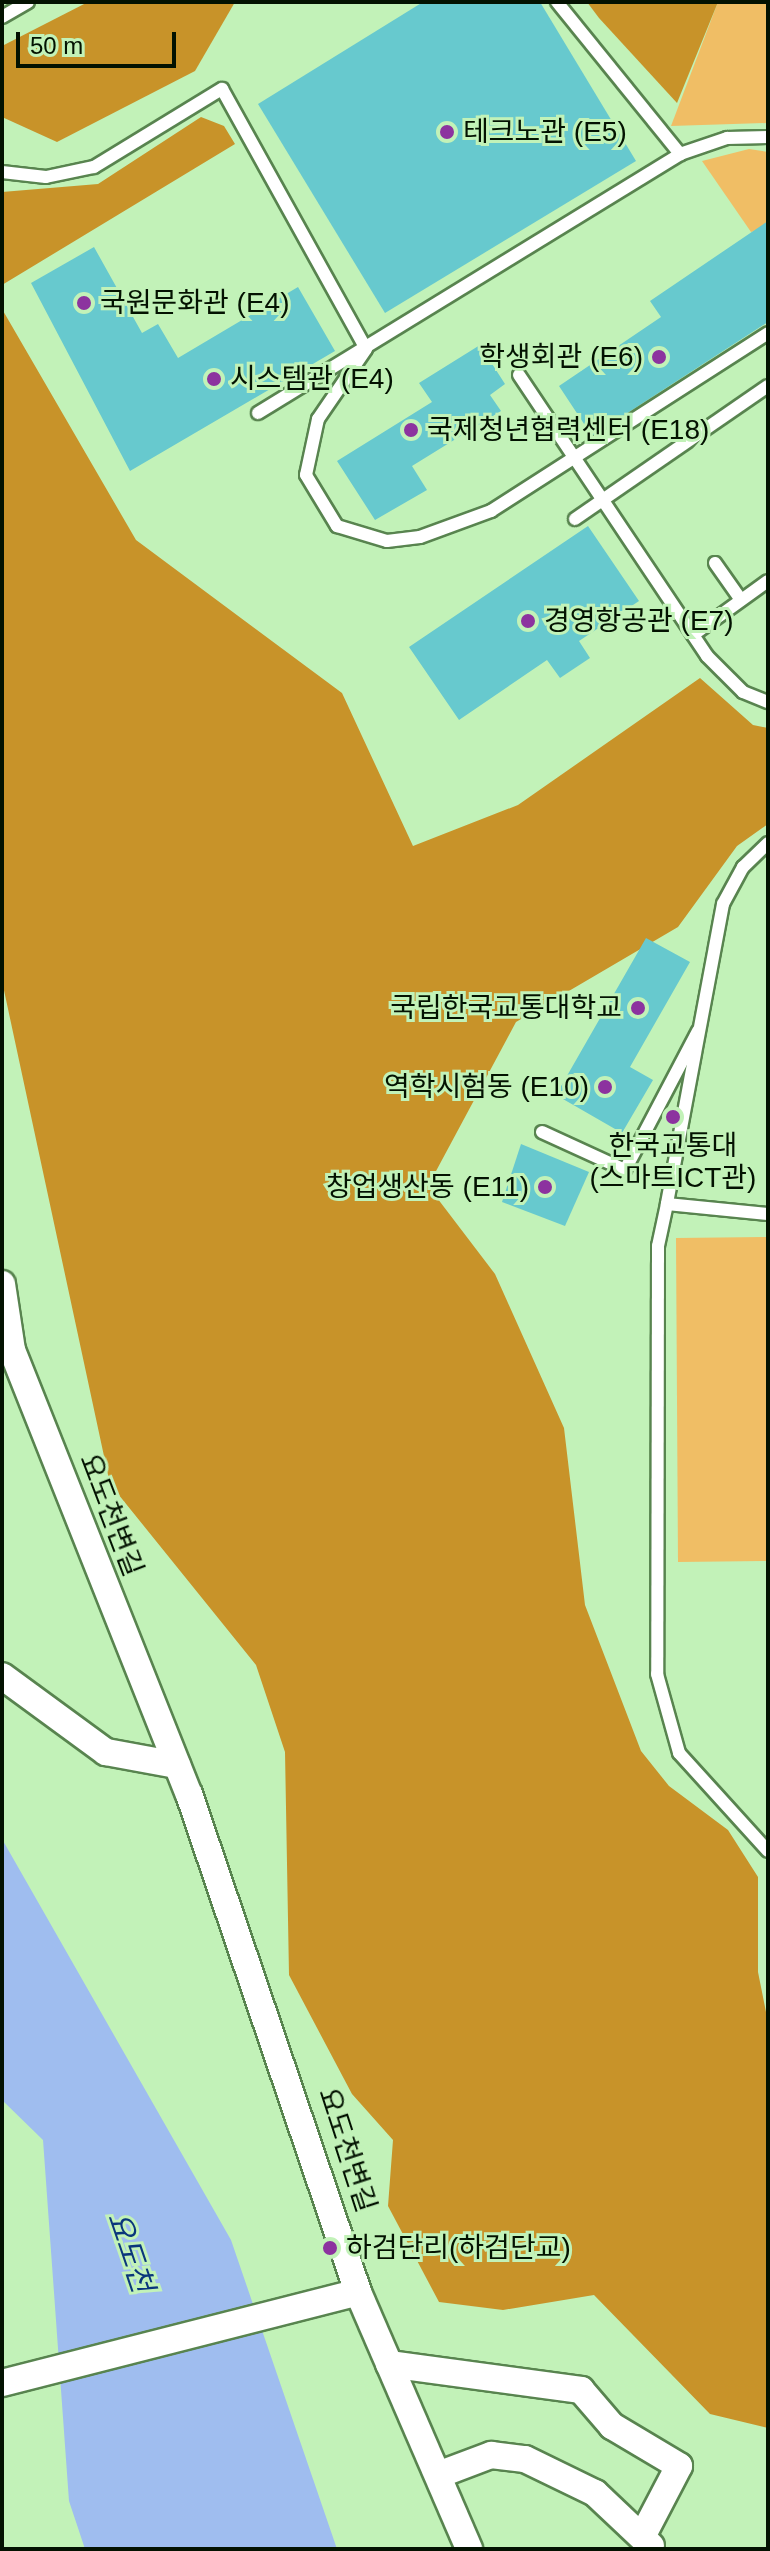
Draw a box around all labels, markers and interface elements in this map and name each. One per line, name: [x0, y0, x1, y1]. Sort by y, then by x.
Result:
scale bar: [20, 16, 180, 66]
text: 50 m: [30, 32, 83, 59]
place label: 테크노관 (E5): [463, 115, 627, 149]
marker: 테크노관 (E5): [438, 123, 456, 141]
place label: 국원문화관 (E4): [100, 286, 289, 320]
marker: 국원문화관 (E4): [75, 294, 93, 312]
place label: 학생회관 (E6): [479, 340, 643, 374]
marker: 학생회관 (E6): [650, 348, 668, 366]
place label: 시스템관 (E4): [230, 362, 394, 396]
marker: 시스템관 (E4): [205, 370, 223, 388]
place label: 국제청년협력센터 (E18): [427, 413, 709, 447]
marker: 국제청년협력센터 (E18): [402, 421, 420, 439]
place label: 경영항공관 (E7): [544, 604, 733, 638]
marker: 경영항공관 (E7): [519, 612, 537, 630]
place label: 국립한국교통대학교: [390, 991, 622, 1025]
marker: 국립한국교통대학교: [629, 999, 647, 1017]
place label: 역학시험동 (E10): [384, 1070, 589, 1104]
marker: 역학시험동 (E10): [596, 1078, 614, 1096]
marker: 한국교통대 (스마트ICT관): [664, 1108, 682, 1126]
place label: 한국교통대 (스마트ICT관): [590, 1129, 756, 1195]
place label: 창업생산동 (E11): [326, 1170, 529, 1204]
marker: 창업생산동 (E11): [536, 1178, 554, 1196]
street label: 요도천변길: [72, 1449, 150, 1581]
street label: 요도천변길: [311, 2084, 383, 2216]
water label: 요도천: [100, 2207, 160, 2297]
place label: 하검단리(하검단교): [346, 2231, 571, 2265]
marker: 하검단리(하검단교): [321, 2239, 339, 2257]

